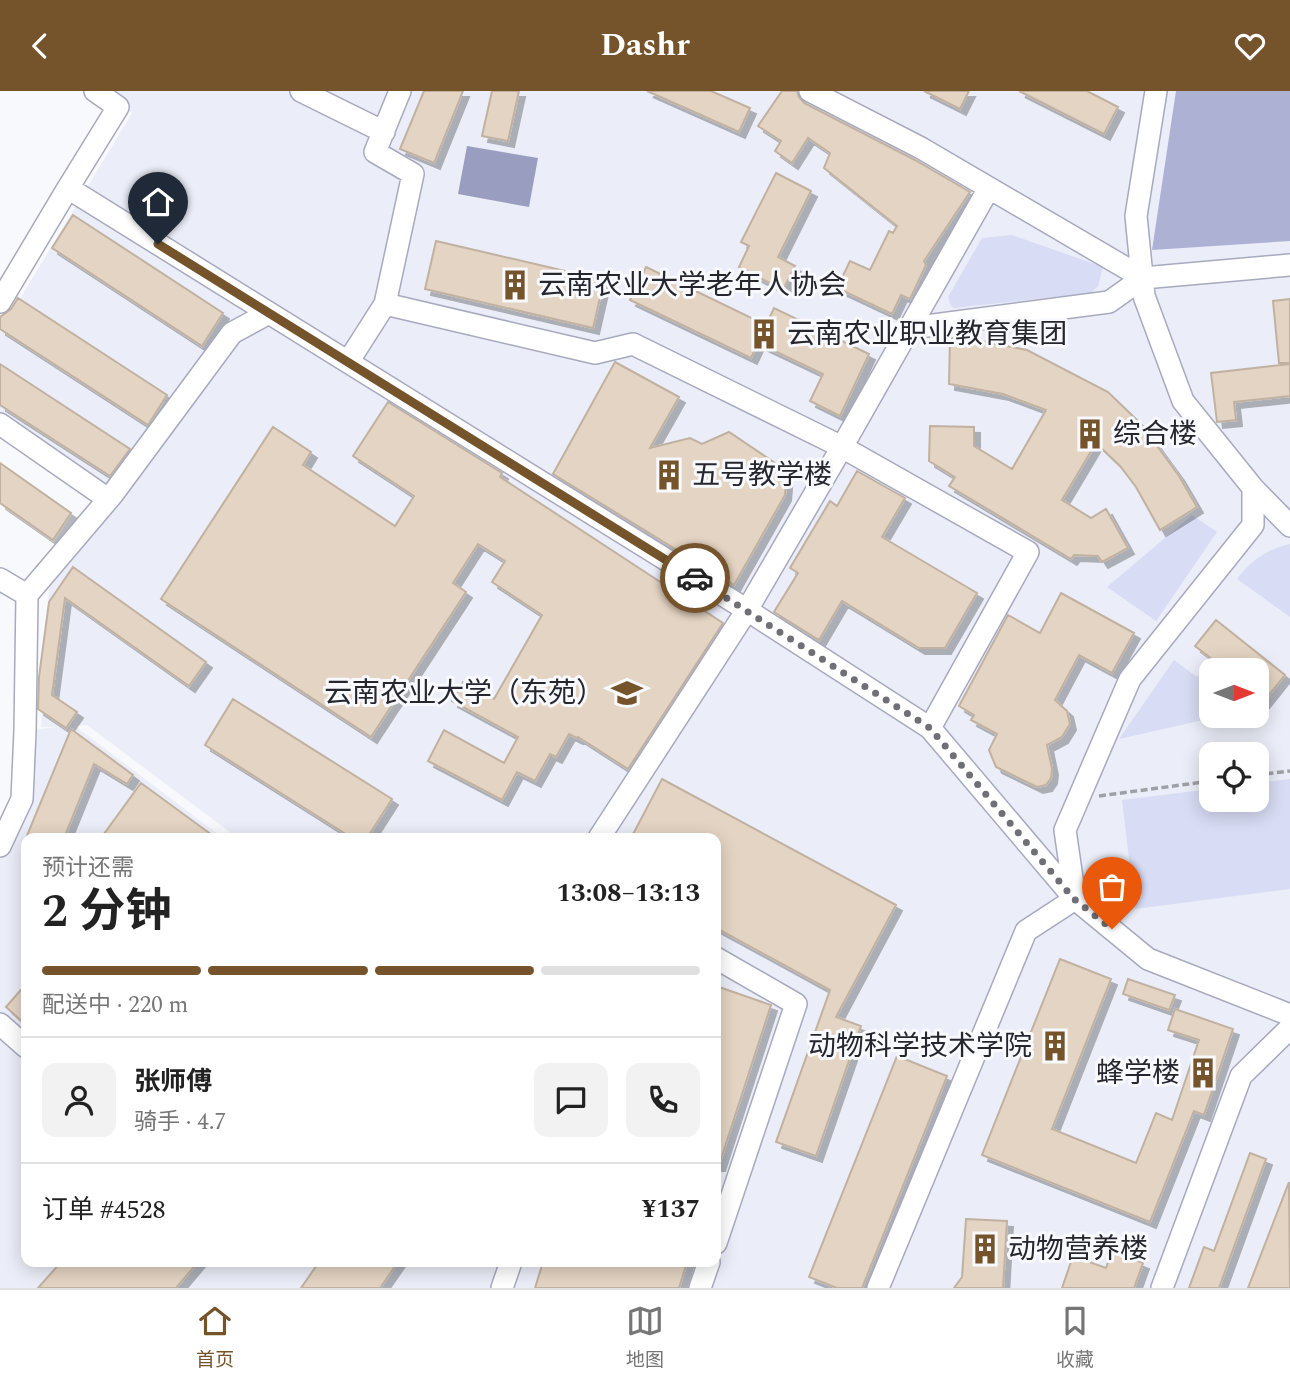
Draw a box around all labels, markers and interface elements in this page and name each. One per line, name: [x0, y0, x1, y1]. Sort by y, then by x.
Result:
text: Dashr: [600, 21, 690, 70]
icon: back: [21, 27, 59, 65]
icon: heart: [1231, 27, 1269, 65]
pin: [128, 172, 188, 244]
icon: home: [139, 183, 177, 221]
place label: 云南农业大学老年人协会: [538, 264, 846, 307]
building icon: 云南农业大学老年人协会: [498, 268, 532, 302]
place label: 云南农业职业教育集团: [787, 313, 1067, 356]
building icon: 云南农业职业教育集团: [747, 317, 781, 351]
place label: 综合楼: [1113, 413, 1197, 456]
building icon: 综合楼: [1073, 417, 1107, 451]
place label: 五号教学楼: [692, 454, 832, 497]
building icon: 五号教学楼: [652, 458, 686, 492]
courier: [660, 543, 730, 613]
icon: car: [676, 559, 714, 597]
north arrow: [1199, 658, 1269, 728]
map controls: [1199, 658, 1269, 812]
place label: 云南农业大学（东苑）: [324, 672, 604, 715]
school or university icon: 云南农业大学（东苑）: [610, 676, 644, 710]
button: locate: [1199, 742, 1269, 812]
text: 预计还需: [42, 851, 134, 886]
pin: [1082, 857, 1142, 929]
icon: bag: [1093, 868, 1131, 906]
text: 13:08–13:13: [556, 873, 700, 913]
text: 2 分钟: [42, 877, 171, 947]
text: 配送中 · 220 m: [42, 988, 188, 1023]
place label: 动物科学技术学院: [808, 1025, 1032, 1068]
building icon: 动物科学技术学院: [1038, 1029, 1072, 1063]
place label: 蜂学楼: [1096, 1052, 1180, 1095]
building icon: 蜂学楼: [1186, 1056, 1220, 1090]
text: 张师傅: [134, 1062, 212, 1102]
button: person: [42, 1063, 116, 1137]
button: chat: [534, 1063, 608, 1137]
button: phone: [626, 1063, 700, 1137]
text: 骑手 · 4.7: [134, 1105, 226, 1140]
text: ¥137: [642, 1189, 700, 1229]
text: 订单 #4528: [42, 1190, 166, 1230]
place label: 动物营养楼: [1008, 1228, 1148, 1271]
building icon: 动物营养楼: [968, 1232, 1002, 1266]
tab: 首页: [196, 1302, 234, 1375]
tab: 地图: [626, 1302, 664, 1375]
tab: 收藏: [1056, 1302, 1094, 1375]

